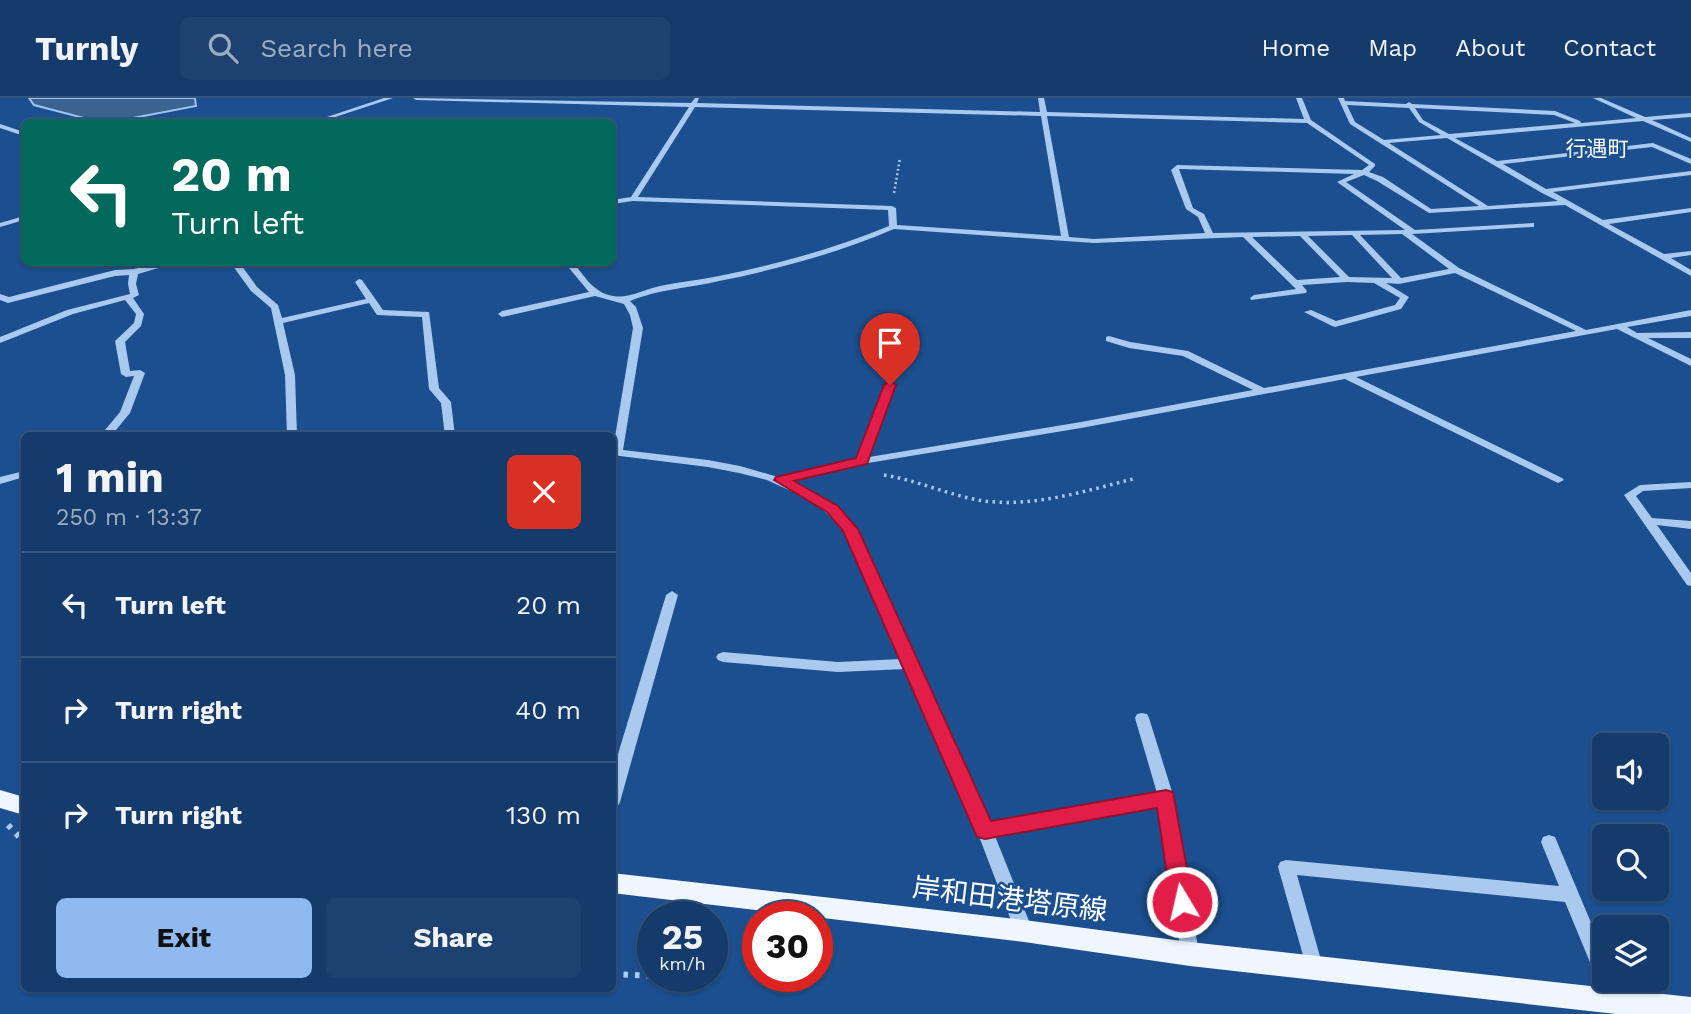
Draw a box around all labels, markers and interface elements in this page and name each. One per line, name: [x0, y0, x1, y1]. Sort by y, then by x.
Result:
search box: [180, 17, 670, 80]
text: Turnly: [35, 29, 138, 68]
icon: search: [204, 29, 242, 67]
text: Search here: [260, 33, 413, 63]
text: Home: [1262, 34, 1330, 62]
text: Map: [1368, 34, 1417, 62]
text: About: [1455, 34, 1525, 62]
text: Contact: [1563, 34, 1656, 62]
district label: 行遇町: [1566, 136, 1629, 161]
text: 20 m: [171, 145, 292, 203]
icon: left: [56, 147, 147, 238]
text: Turn left: [171, 204, 304, 242]
pin: [860, 313, 920, 385]
icon: arrive: [871, 324, 909, 362]
text: 1 min: [56, 453, 164, 502]
button: close: [507, 455, 581, 529]
text: 250 m · 13:37: [56, 504, 202, 531]
icon: left: [56, 586, 94, 624]
text: Turn left: [115, 590, 226, 620]
text: 20 m: [516, 590, 581, 620]
icon: right: [56, 691, 94, 729]
text: Turn right: [115, 695, 242, 725]
text: 40 m: [515, 695, 581, 725]
map controls: [1592, 733, 1669, 992]
button: sound: [1592, 733, 1669, 810]
icon: right: [56, 796, 94, 834]
text: Turn right: [115, 800, 242, 830]
text: 130 m: [506, 800, 581, 830]
button: search: [1592, 824, 1669, 901]
position arrow: [1145, 865, 1219, 939]
street label: 岸和田港塔原線: [911, 871, 1109, 927]
button: Exit: [56, 898, 312, 978]
button: Share: [326, 898, 581, 978]
speed limit sign: 30: [742, 901, 833, 992]
button: layers: [1592, 915, 1669, 992]
text: 25: [662, 916, 703, 958]
text: km/h: [659, 953, 706, 974]

